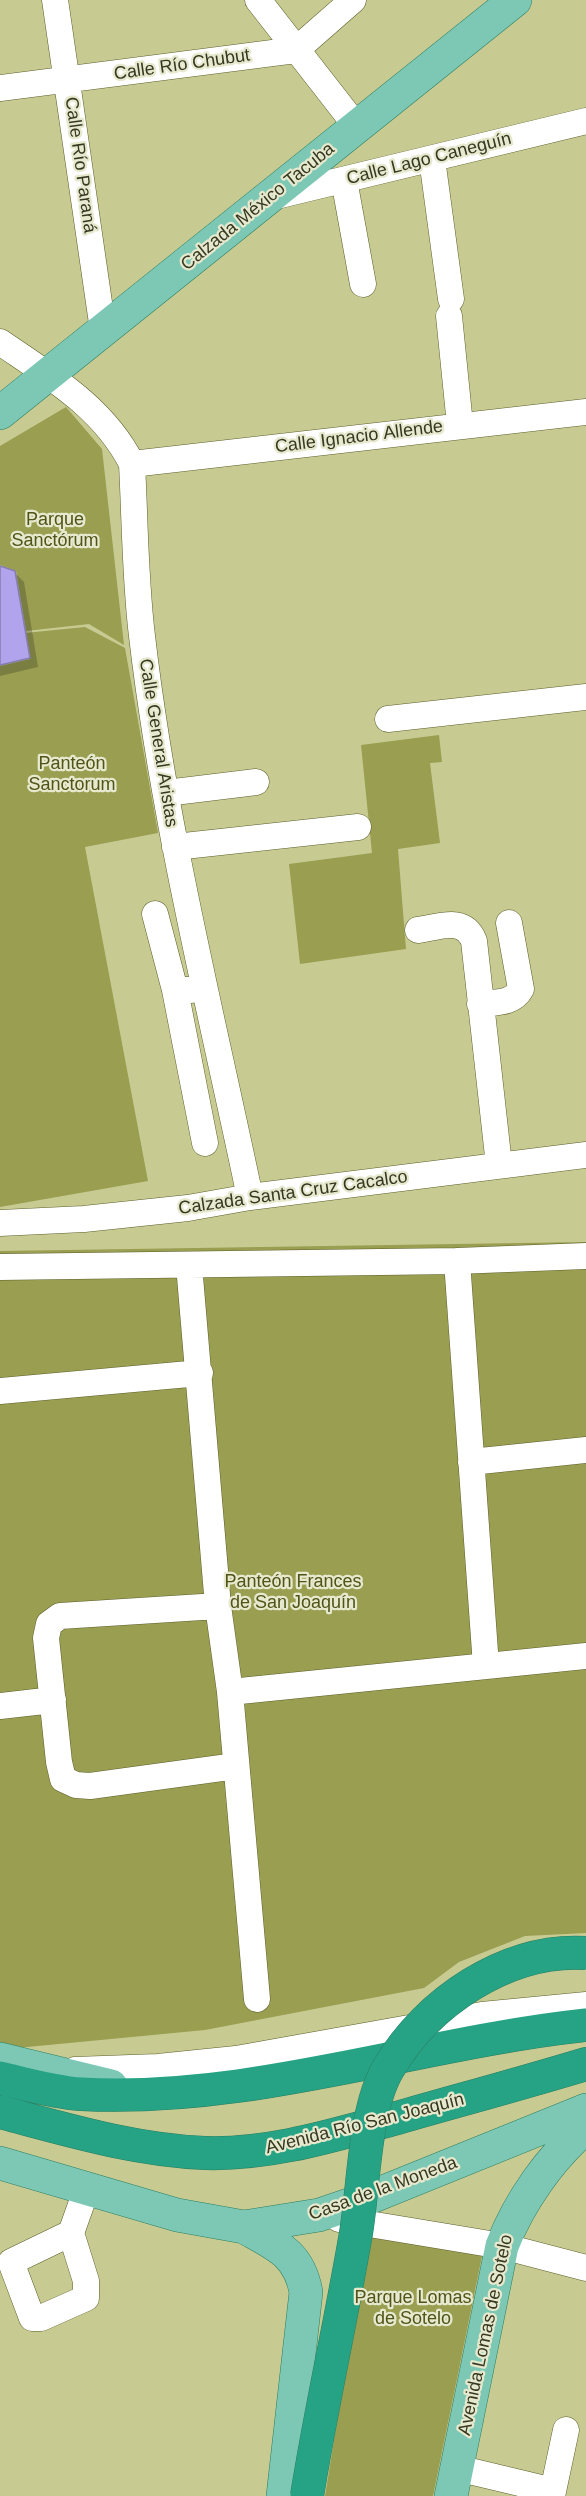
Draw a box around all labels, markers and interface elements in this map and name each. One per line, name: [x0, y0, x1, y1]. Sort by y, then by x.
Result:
street label: Calle Río Chubut: [113, 45, 251, 85]
street label: Calle Río Paraná: [60, 96, 100, 234]
street label: Calle Lago Caneguín: [344, 128, 514, 190]
street label: Calzada México Tacuba: [177, 138, 339, 276]
street label: Calle Ignacio Allende: [274, 416, 444, 458]
park label: Parque Sanctórum: [11, 509, 99, 552]
street label: Calle General Aristas: [134, 657, 182, 829]
park label: Panteón Sanctorum: [28, 753, 116, 795]
street label: Calzada Santa Cruz Cacalco: [177, 1166, 409, 1220]
park label: Panteón Frances de San Joaquín: [224, 1571, 362, 1614]
street label: Avenida Río San Joaquín: [264, 2089, 466, 2159]
street label: Casa de la Moneda: [306, 2152, 460, 2226]
street label: Avenida Lomas de Sotelo: [454, 2233, 518, 2437]
park label: Parque Lomas de Sotelo: [354, 2287, 472, 2330]

